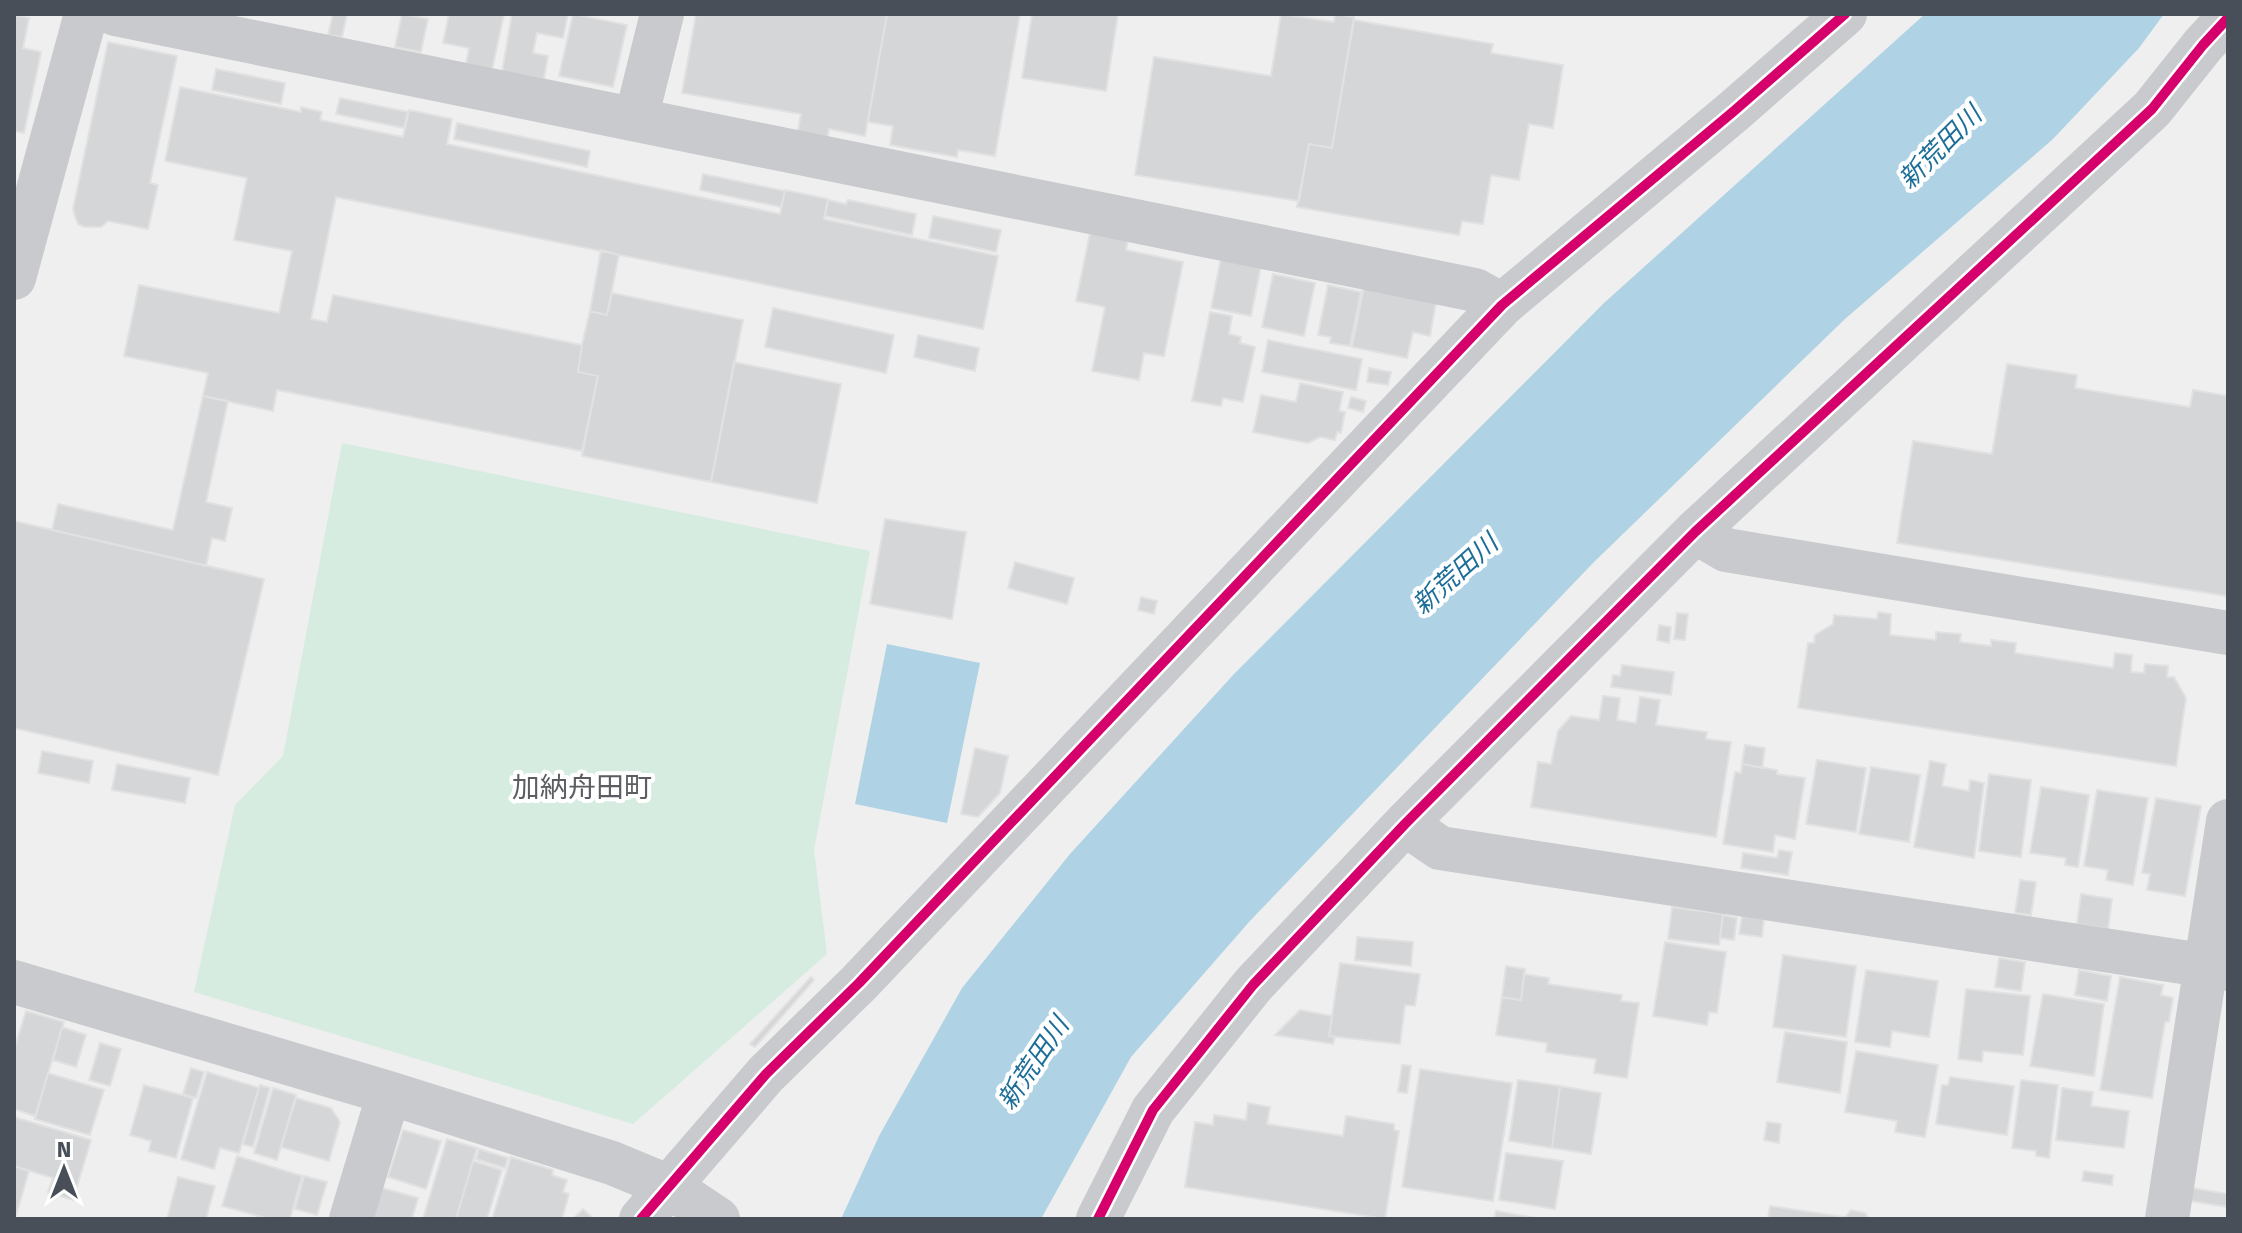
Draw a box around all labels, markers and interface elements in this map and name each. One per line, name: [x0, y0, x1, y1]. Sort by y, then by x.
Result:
water label: 新荒田川: [1893, 98, 1990, 195]
water label: 新荒田川: [1406, 526, 1507, 621]
district label: 加納舟田町: [512, 771, 652, 804]
water label: 新荒田川: [991, 1009, 1077, 1115]
north arrow: [24, 1129, 104, 1209]
text: N: [57, 1136, 71, 1163]

